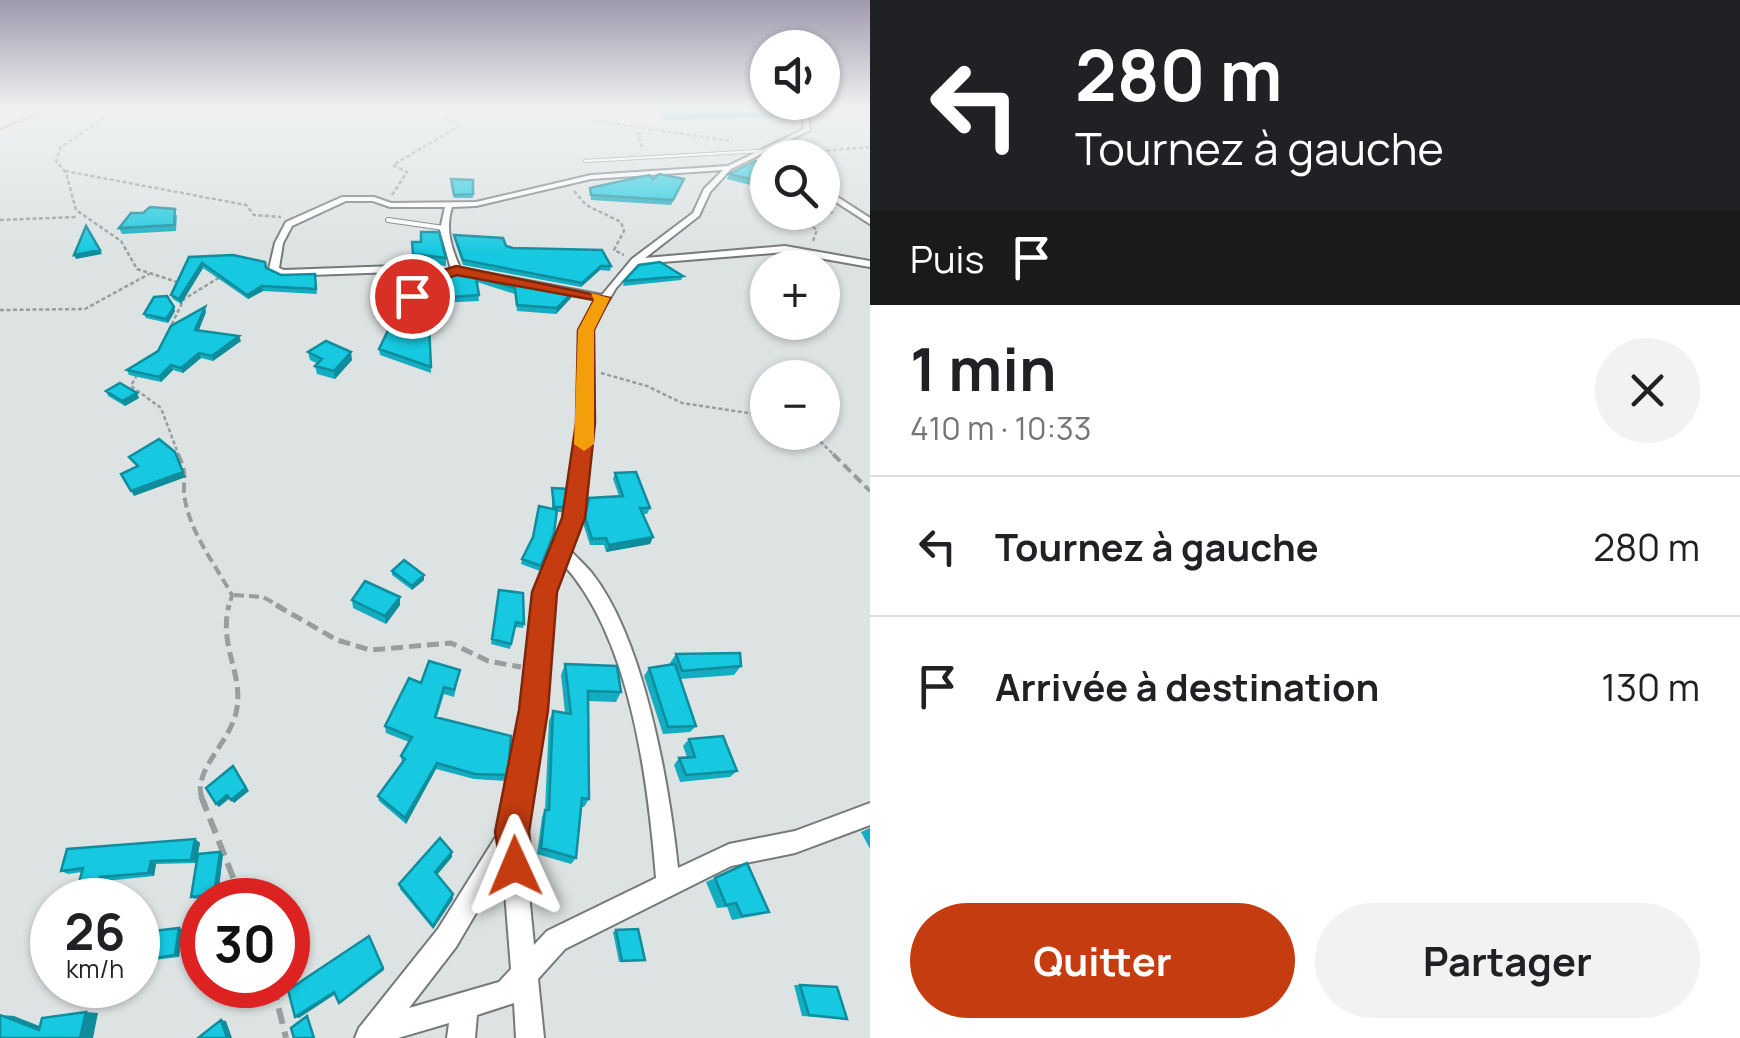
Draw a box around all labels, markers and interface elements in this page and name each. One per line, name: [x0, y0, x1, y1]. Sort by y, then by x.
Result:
text: 280 m: [1075, 26, 1283, 122]
map controls: [750, 30, 840, 450]
button: sound: [750, 30, 840, 120]
icon: left: [910, 40, 1040, 170]
text: Tournez à gauche: [1075, 117, 1444, 179]
button: search: [750, 140, 840, 230]
icon: arrive: [1004, 230, 1059, 285]
text: Puis: [910, 232, 984, 284]
button: +: [750, 250, 840, 340]
pin: [370, 254, 455, 339]
icon: arrive: [385, 269, 440, 324]
text: 1 min: [910, 327, 1057, 409]
button: close: [1595, 338, 1700, 443]
button: −: [750, 360, 840, 450]
text: 410 m · 10:33: [910, 406, 1091, 450]
icon: left: [910, 519, 965, 574]
text: Tournez à gauche: [995, 520, 1319, 572]
text: 280 m: [1593, 520, 1700, 572]
icon: arrive: [910, 659, 965, 714]
text: Arrivée à destination: [995, 660, 1379, 712]
text: 130 m: [1601, 660, 1700, 712]
position arrow: [463, 814, 567, 918]
speed limit sign: 30: [180, 878, 310, 1008]
text: 26: [65, 897, 125, 965]
button: Quitter: [910, 903, 1295, 1018]
button: Partager: [1315, 903, 1700, 1018]
text: km/h: [66, 951, 124, 986]

